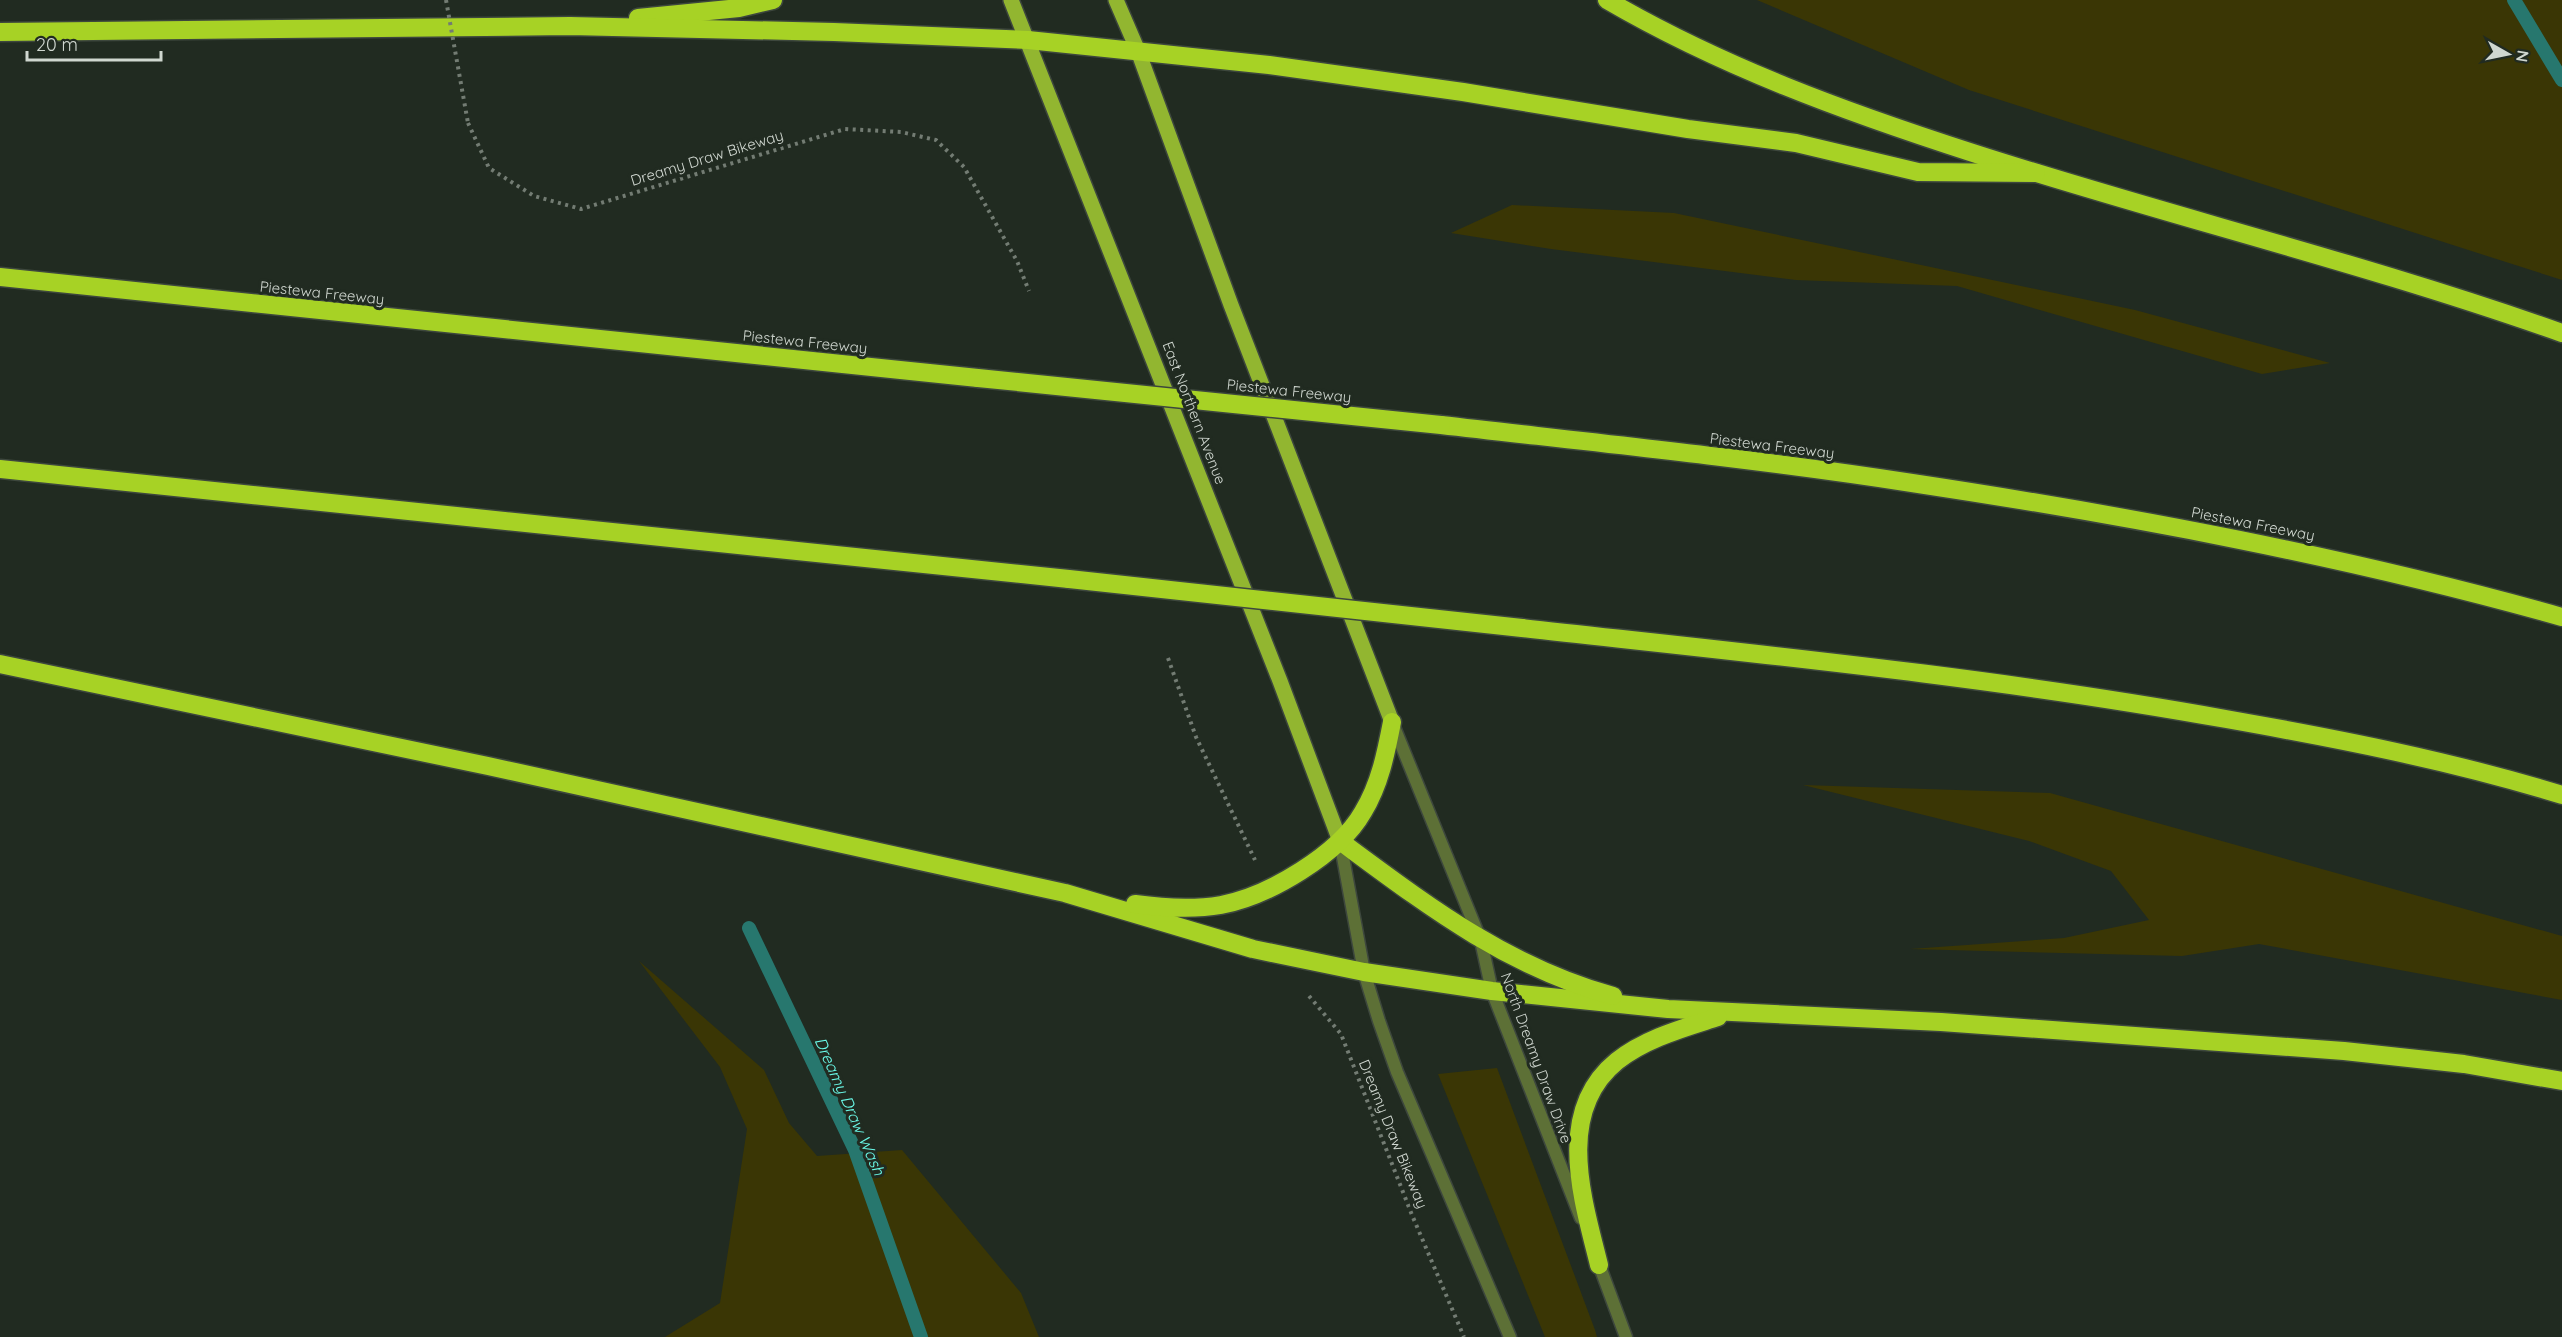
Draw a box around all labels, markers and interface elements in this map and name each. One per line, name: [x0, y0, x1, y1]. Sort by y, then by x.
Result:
scale bar: [27, 24, 160, 62]
north arrow: [2478, 24, 2538, 84]
text: 20 m: [36, 33, 78, 56]
text: N: [2512, 49, 2534, 64]
street label: Dreamy Draw Bikeway: [628, 125, 786, 190]
street label: Piestewa Freeway: [259, 277, 385, 309]
street label: Piestewa Freeway: [742, 326, 868, 358]
street label: East Northern Avenue: [1158, 339, 1230, 487]
street label: Piestewa Freeway: [1226, 375, 1352, 407]
street label: Piestewa Freeway: [1709, 428, 1835, 463]
street label: Piestewa Freeway: [2190, 502, 2316, 545]
street label: North Dreamy Draw Drive: [1497, 970, 1576, 1146]
water label: Dreamy Draw Wash: [811, 1034, 890, 1179]
street label: Dreamy Draw Bikeway: [1355, 1057, 1432, 1211]

